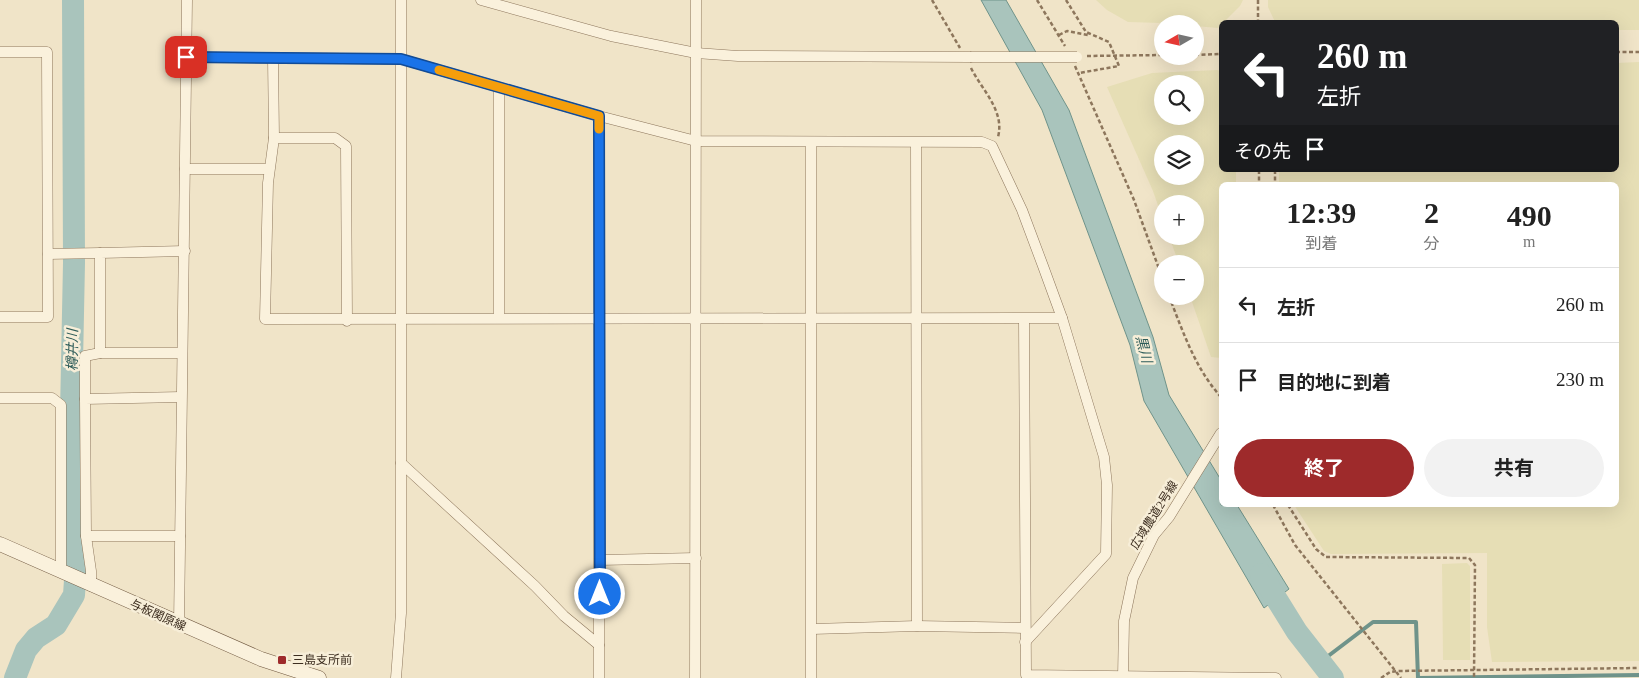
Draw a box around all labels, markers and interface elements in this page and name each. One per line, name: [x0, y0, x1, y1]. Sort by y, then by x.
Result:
north arrow: [1154, 15, 1204, 65]
map controls: [1154, 15, 1204, 305]
pin: [165, 36, 207, 78]
text: 260 m: [1317, 37, 1407, 76]
icon: left: [1234, 40, 1299, 105]
icon: arrive: [172, 43, 200, 71]
button: search: [1154, 75, 1204, 125]
text: 左折: [1317, 84, 1361, 109]
button: layers: [1154, 135, 1204, 185]
icon: arrive: [1301, 135, 1329, 163]
text: その先: [1234, 141, 1291, 162]
button: +: [1154, 195, 1204, 245]
text: 12:39: [1286, 196, 1356, 229]
text: 2: [1424, 196, 1439, 229]
text: 490: [1507, 199, 1552, 232]
text: m: [1523, 233, 1535, 250]
text: 到着: [1305, 235, 1337, 252]
text: 分: [1423, 235, 1439, 252]
button: −: [1154, 255, 1204, 305]
icon: left: [1234, 291, 1262, 319]
text: 260 m: [1556, 294, 1604, 315]
text: 左折: [1277, 297, 1315, 318]
water label: 樽井川: [65, 327, 80, 371]
water label: 黒川: [1133, 334, 1155, 366]
icon: arrive: [1234, 366, 1262, 394]
text: 230 m: [1556, 369, 1604, 390]
text: 目的地に到着: [1277, 372, 1391, 393]
button: 終了: [1234, 439, 1414, 497]
button: 共有: [1424, 439, 1604, 497]
street label: 広域農道2号線: [1127, 478, 1181, 552]
position arrow: [573, 567, 625, 619]
street label: 与板関原線: [128, 596, 188, 634]
place label: 三島支所前: [292, 653, 352, 667]
marker: 三島支所前: [276, 654, 288, 666]

